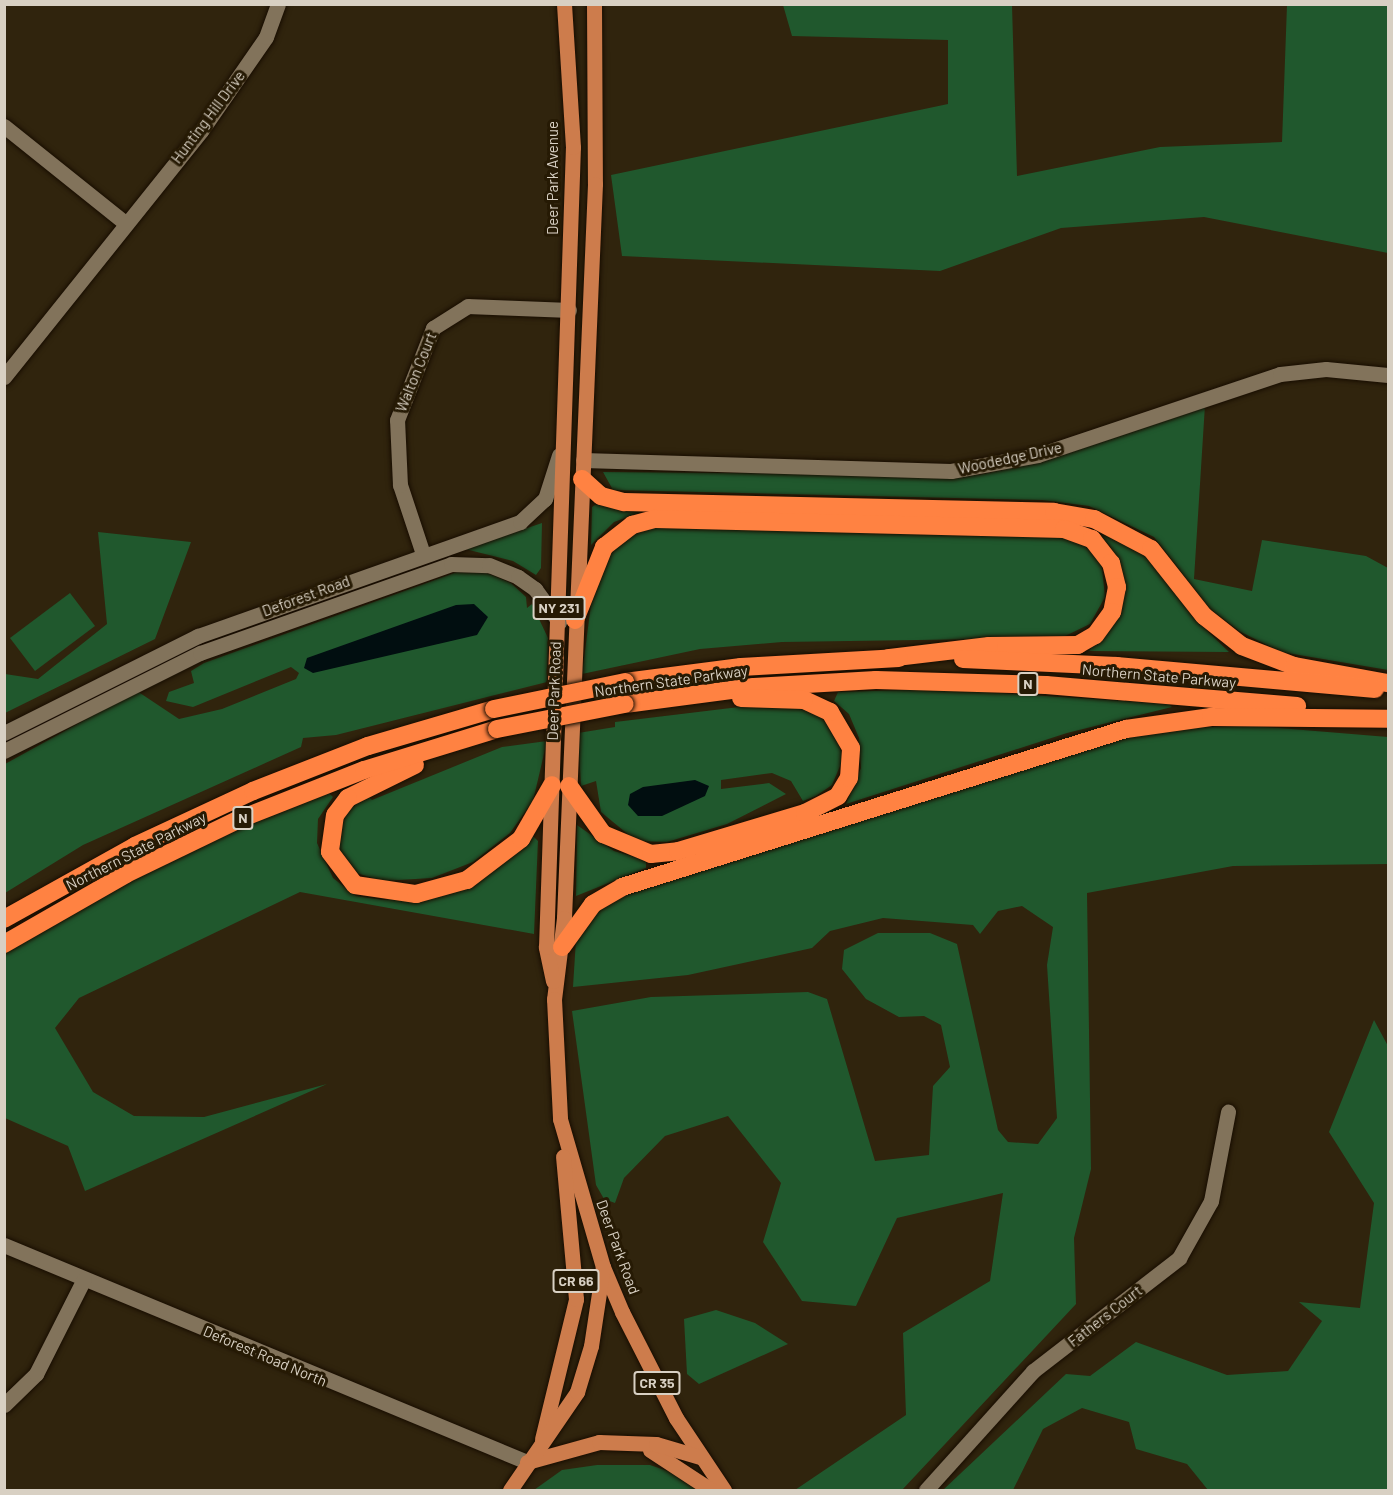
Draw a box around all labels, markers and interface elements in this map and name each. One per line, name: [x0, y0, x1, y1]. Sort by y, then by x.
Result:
street label: Hunting Hill Drive: [167, 67, 249, 167]
street label: Deer Park Avenue: [544, 121, 562, 235]
street label: Walton Court: [392, 329, 440, 415]
street label: Woodedge Drive: [956, 438, 1064, 478]
street label: Deforest Road: [260, 572, 352, 620]
road number: NY 231: [532, 597, 586, 619]
street label: Deer Park Road: [543, 641, 565, 741]
street label: Northern State Parkway: [1081, 660, 1237, 692]
street label: Northern State Parkway: [593, 661, 749, 701]
road number: N: [1016, 673, 1040, 695]
road number: N: [231, 807, 255, 829]
street label: Northern State Parkway: [63, 808, 209, 894]
street label: Deer Park Road: [593, 1197, 643, 1297]
road number: CR 66: [552, 1270, 600, 1292]
street label: Fathers Court: [1064, 1281, 1146, 1351]
street label: Deforest Road North: [200, 1322, 330, 1390]
road number: CR 35: [633, 1372, 681, 1394]

